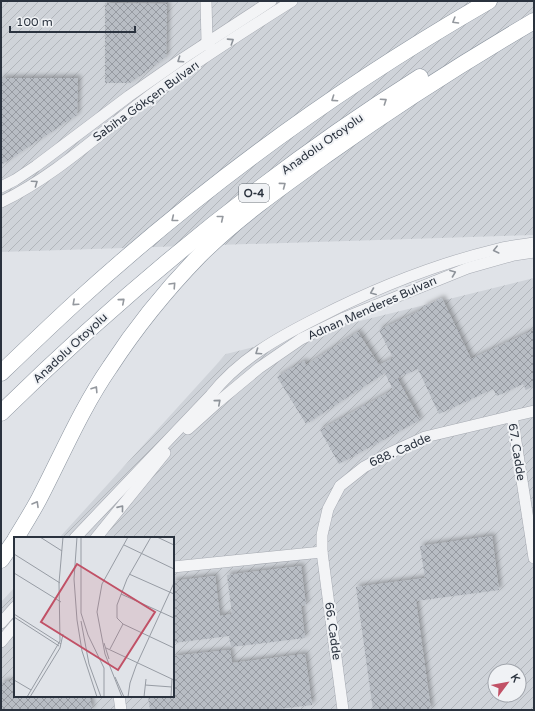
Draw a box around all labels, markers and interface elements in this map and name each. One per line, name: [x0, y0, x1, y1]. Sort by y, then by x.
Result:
scale bar: [10, 8, 135, 34]
text: 100 m: [16, 15, 53, 29]
one-way arrow: [452, 16, 459, 24]
one-way arrow: [227, 38, 234, 46]
one-way arrow: [177, 55, 184, 63]
street label: Sabiha Gökçen Bulvarı: [90, 58, 202, 144]
one-way arrow: [331, 94, 338, 102]
one-way arrow: [380, 98, 387, 106]
street label: Anadolu Otoyolu: [278, 111, 366, 177]
one-way arrow: [31, 180, 38, 188]
one-way arrow: [279, 183, 286, 190]
road number: O-4: [239, 184, 269, 202]
one-way arrow: [172, 214, 179, 221]
one-way arrow: [217, 215, 224, 222]
one-way arrow: [492, 245, 499, 253]
one-way arrow: [449, 270, 456, 278]
street label: Adnan Menderes Bulvarı: [305, 273, 439, 343]
one-way arrow: [168, 282, 175, 289]
one-way arrow: [369, 287, 376, 295]
one-way arrow: [72, 298, 80, 306]
one-way arrow: [117, 299, 124, 306]
street label: Anadolu Otoyolu: [30, 310, 110, 386]
one-way arrow: [255, 347, 262, 355]
one-way arrow: [90, 386, 98, 393]
one-way arrow: [213, 399, 221, 407]
street label: 67. Cadde: [506, 422, 528, 482]
street label: 688. Cadde: [367, 430, 433, 470]
one-way arrow: [31, 501, 38, 508]
one-way arrow: [116, 505, 123, 512]
inset map: [14, 537, 174, 697]
street label: 66. Cadde: [322, 601, 344, 661]
north arrow: [487, 663, 527, 703]
text: K: [508, 671, 523, 685]

